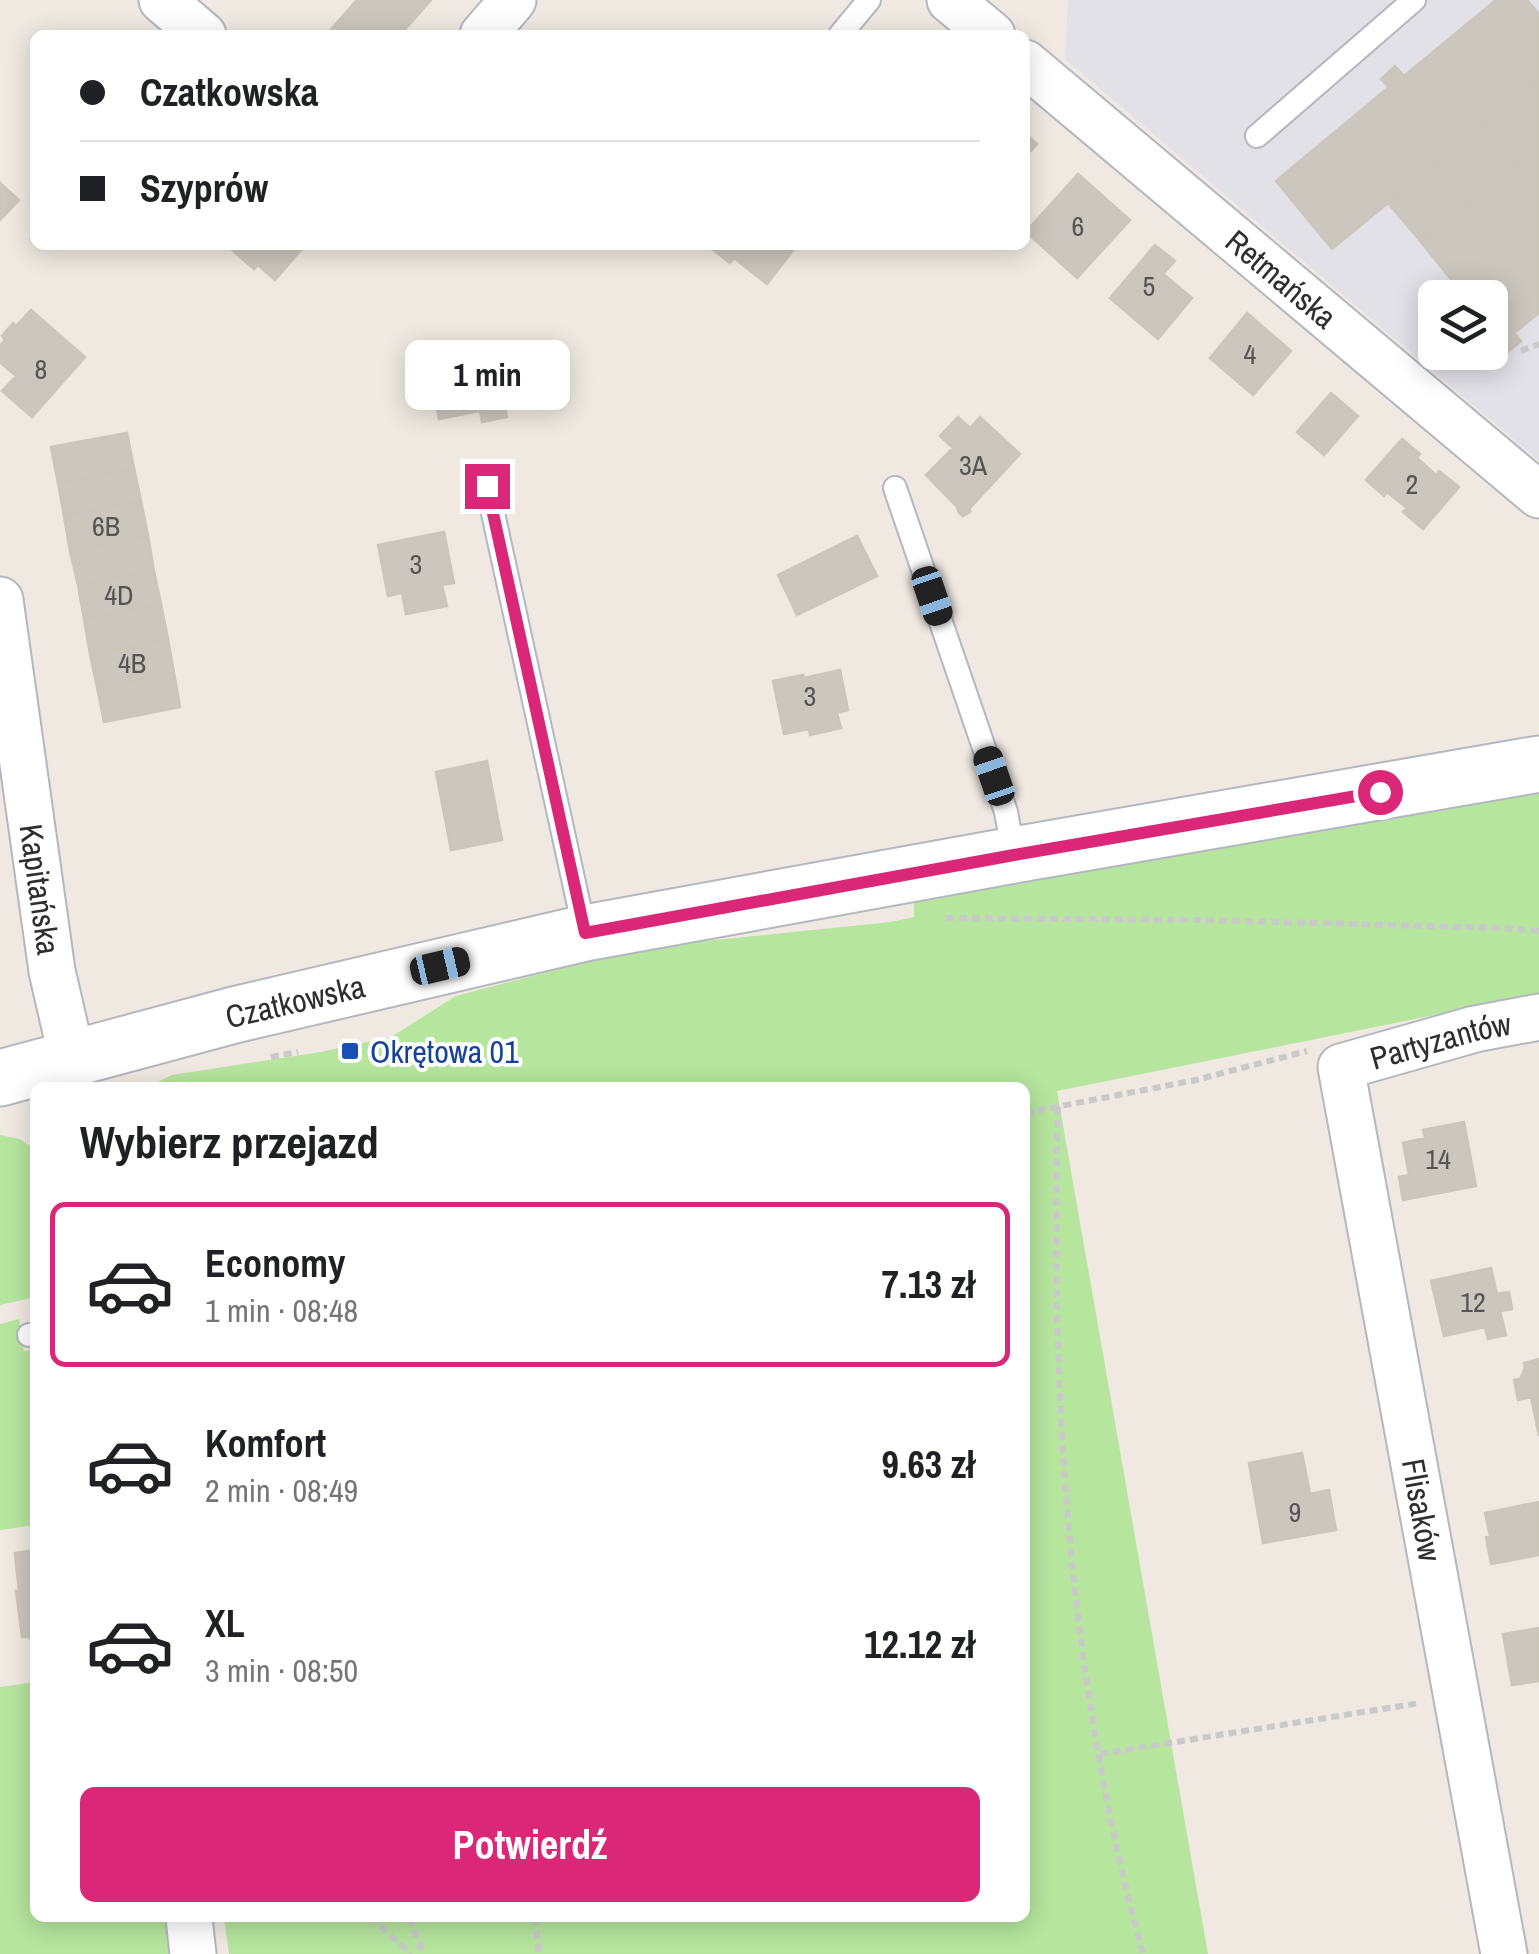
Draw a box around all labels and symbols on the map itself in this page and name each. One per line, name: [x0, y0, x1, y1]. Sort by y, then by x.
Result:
house number: 6: [1072, 207, 1084, 245]
street label: Retmańska: [1217, 219, 1346, 338]
house number: 5: [1143, 267, 1155, 305]
house number: 4: [1244, 335, 1257, 373]
callout: 1 min: [404, 341, 570, 411]
house number: 8: [35, 350, 47, 388]
house number: 3A: [959, 446, 988, 484]
route end: [465, 464, 510, 509]
house number: 2: [1406, 465, 1418, 503]
house number: 6B: [92, 507, 120, 545]
house number: 3: [410, 545, 422, 583]
car: [908, 563, 956, 629]
house number: 4D: [104, 576, 134, 614]
house number: 4B: [118, 644, 146, 682]
house number: 3: [804, 677, 816, 715]
car: [970, 743, 1018, 809]
route start: [1358, 770, 1403, 815]
street label: Kapitańska: [10, 821, 71, 958]
car: [407, 945, 473, 987]
street label: Czatkowska: [221, 964, 369, 1038]
street label: Partyzantów: [1365, 1001, 1514, 1079]
place label: Okrętowa 01: [370, 1030, 519, 1073]
marker: Okrętowa 01: [339, 1040, 361, 1062]
house number: 14: [1425, 1140, 1451, 1178]
house number: 12: [1460, 1283, 1486, 1321]
street label: Flisaków: [1392, 1455, 1452, 1565]
house number: 9: [1289, 1493, 1301, 1531]

